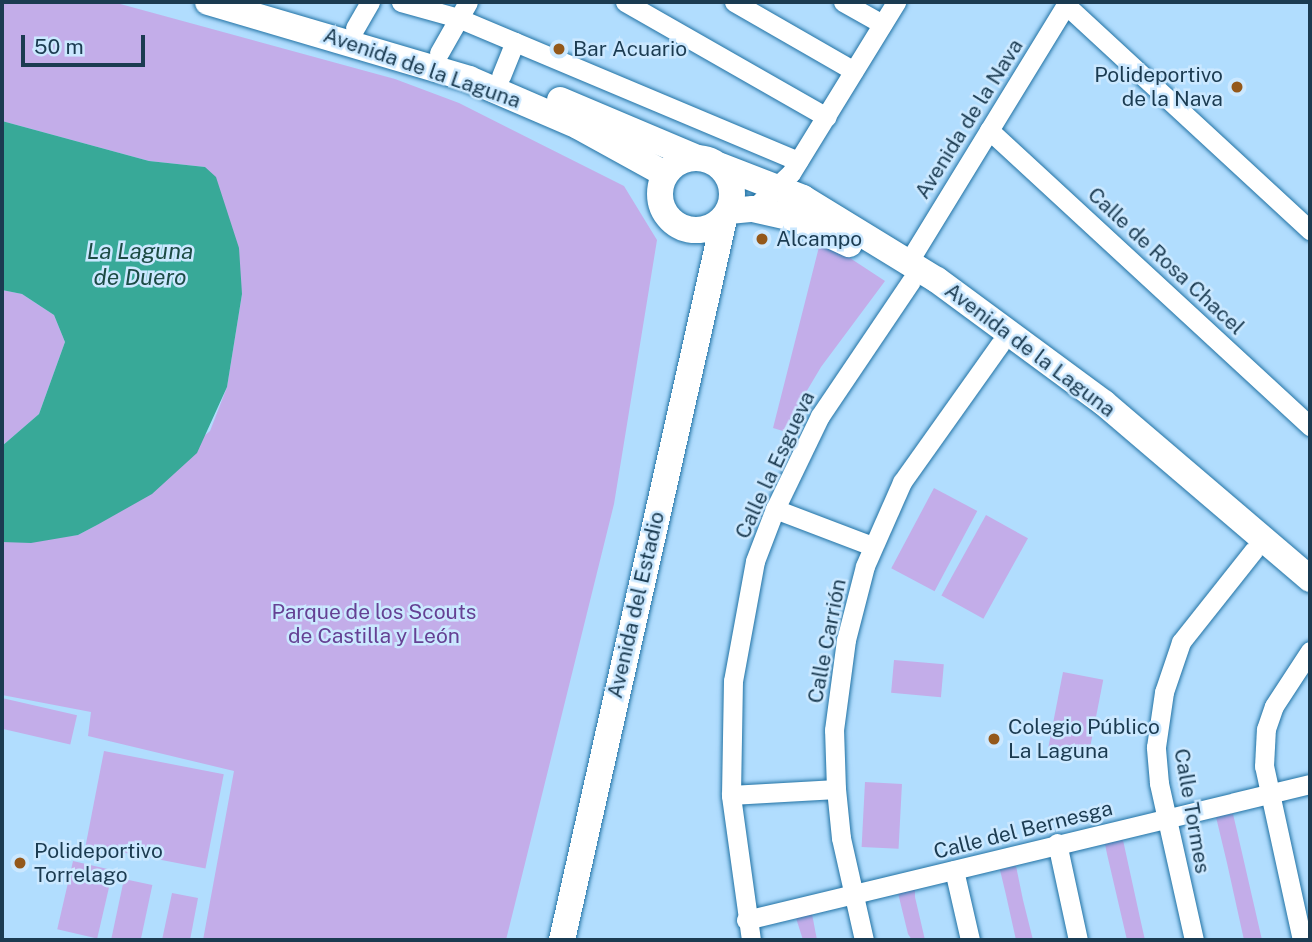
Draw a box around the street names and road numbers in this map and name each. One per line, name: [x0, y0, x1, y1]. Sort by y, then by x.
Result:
street label: Avenida de la Laguna: [320, 22, 524, 114]
street label: Avenida de la Nava: [910, 34, 1028, 204]
street label: Calle de Rosa Chacel: [1082, 182, 1250, 340]
street label: Avenida de la Laguna: [940, 278, 1120, 422]
street label: Calle la Esgueva: [730, 387, 820, 543]
street label: Avenida del Estadio: [602, 509, 670, 701]
street label: Calle Carrión: [803, 577, 851, 705]
street label: Calle Tormes: [1169, 747, 1215, 875]
street label: Calle del Bernesga: [931, 796, 1115, 864]

